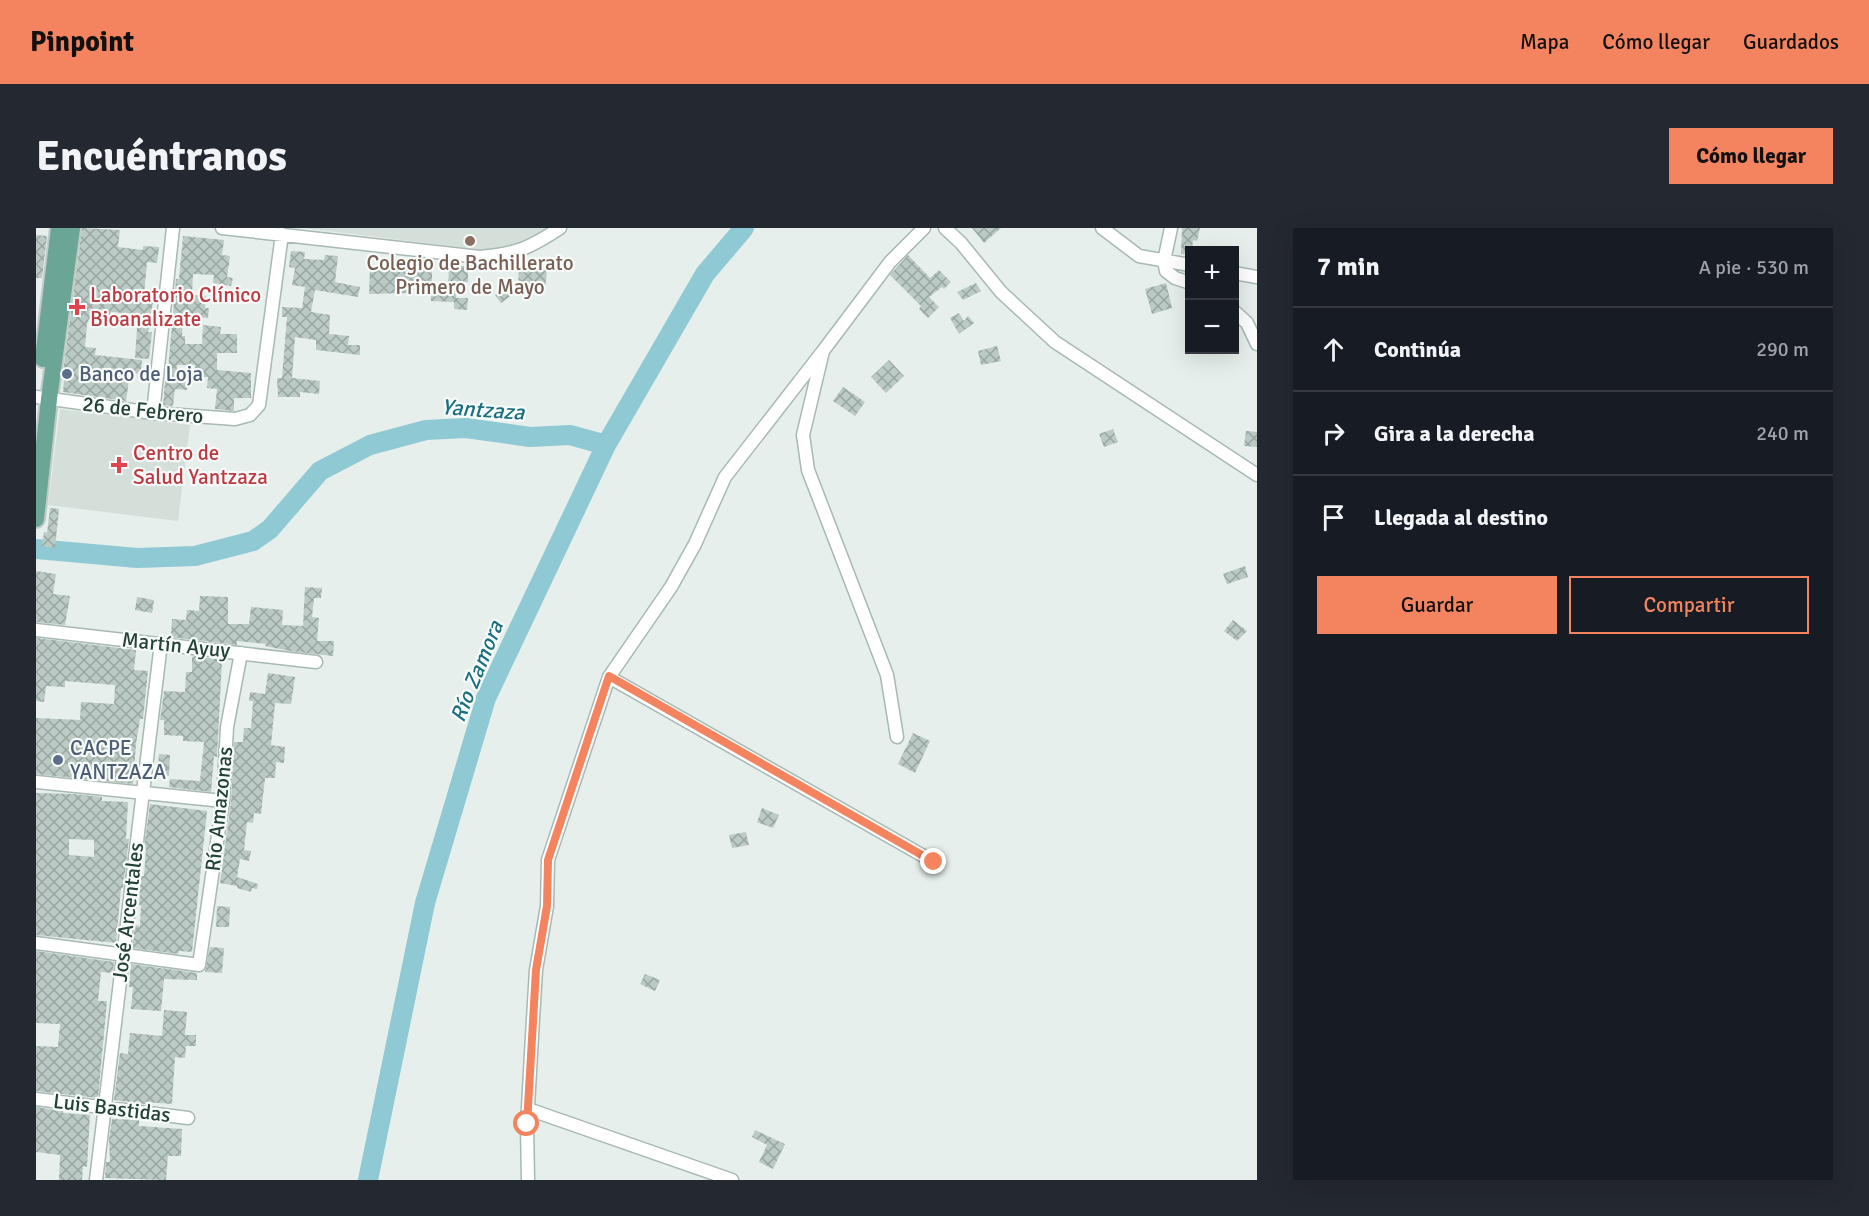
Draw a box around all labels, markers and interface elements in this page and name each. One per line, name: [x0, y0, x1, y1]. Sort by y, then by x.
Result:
text: Pinpoint: [30, 25, 134, 59]
text: Mapa: [1520, 29, 1569, 55]
text: Cómo llegar: [1602, 29, 1710, 55]
text: Guardados: [1743, 29, 1839, 55]
button: Cómo llegar: [1669, 128, 1833, 184]
text: Encuéntranos: [36, 131, 287, 182]
marker: Colegio de Bachillerato Primero de Mayo: [463, 234, 477, 248]
map controls: [1185, 246, 1239, 354]
button: +: [1185, 246, 1239, 300]
place label: Colegio de Bachillerato Primero de Mayo: [366, 250, 574, 300]
text: 7 min: [1317, 251, 1380, 283]
text: A pie · 530 m: [1699, 255, 1809, 280]
place label: Laboratorio Clínico Bioanalizate: [90, 282, 261, 332]
marker: Laboratorio Clínico Bioanalizate: [68, 298, 86, 316]
button: −: [1185, 300, 1239, 354]
icon: ahead: [1317, 333, 1350, 366]
text: Continúa: [1374, 336, 1461, 363]
text: 290 m: [1756, 337, 1809, 362]
place label: Banco de Loja: [79, 361, 203, 387]
marker: Banco de Loja: [60, 367, 74, 381]
street label: 26 de Febrero: [81, 391, 205, 429]
water label: Yantzaza: [441, 393, 526, 426]
icon: right: [1317, 417, 1350, 450]
text: Gira a la derecha: [1374, 420, 1535, 447]
text: 240 m: [1756, 421, 1809, 446]
place label: Centro de Salud Yantzaza: [133, 440, 268, 490]
marker: Centro de Salud Yantzaza: [110, 456, 128, 474]
icon: arrive: [1317, 501, 1350, 534]
text: Llegada al destino: [1374, 504, 1548, 531]
button: Guardar: [1317, 576, 1557, 634]
button: Compartir: [1569, 576, 1809, 634]
water label: Río Zamora: [444, 616, 509, 726]
street label: Martín Ayuy: [121, 626, 232, 664]
place label: CACPE YANTZAZA: [70, 735, 166, 785]
street label: Río Amazonas: [200, 745, 238, 873]
marker: CACPE YANTZAZA: [51, 753, 65, 767]
street label: José Arcentales: [107, 841, 149, 983]
route end: [920, 848, 946, 874]
street label: Luis Bastidas: [52, 1088, 172, 1128]
route start: [513, 1110, 539, 1136]

